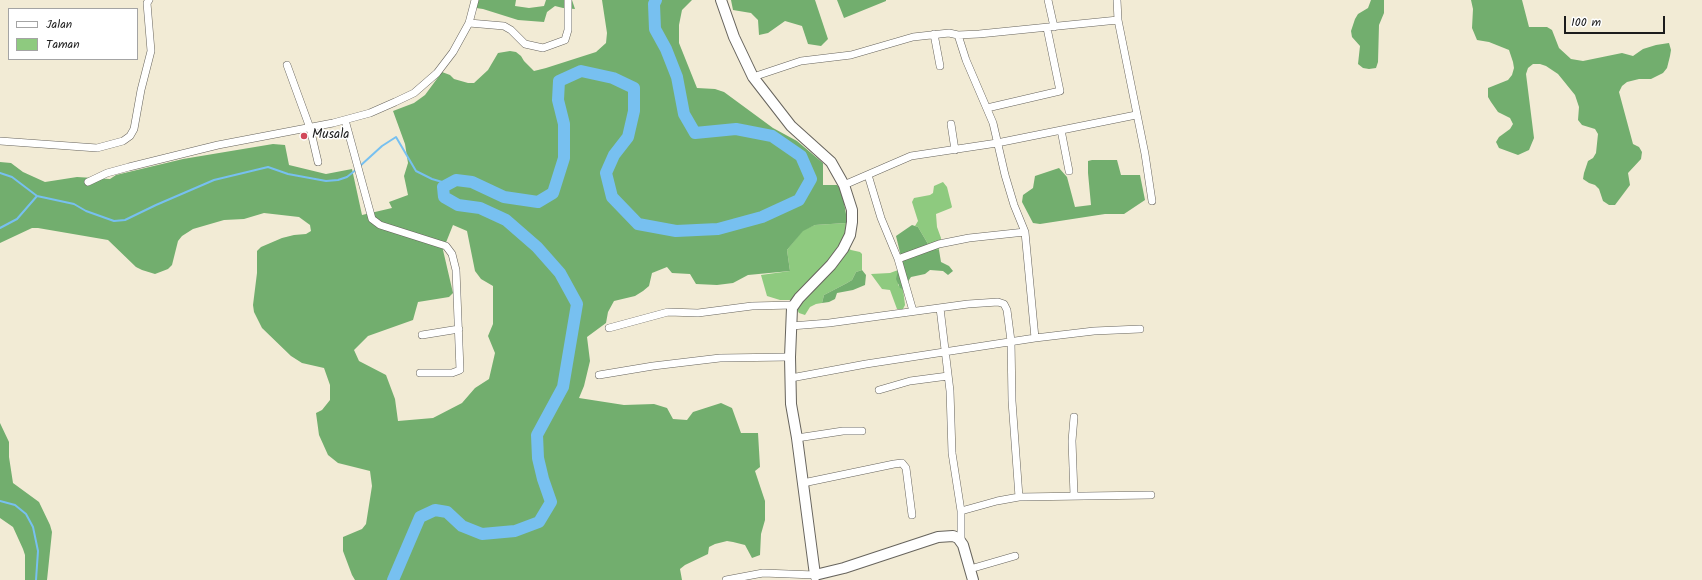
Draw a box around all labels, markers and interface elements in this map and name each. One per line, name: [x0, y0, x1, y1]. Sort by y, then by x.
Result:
legend: [8, 8, 138, 60]
scale bar: [1566, 8, 1667, 34]
text: 100 m: [1571, 13, 1601, 32]
text: Jalan: [46, 15, 72, 34]
text: Taman: [46, 35, 80, 54]
place label: Musala: [312, 128, 349, 144]
marker: Musala: [299, 131, 309, 141]

